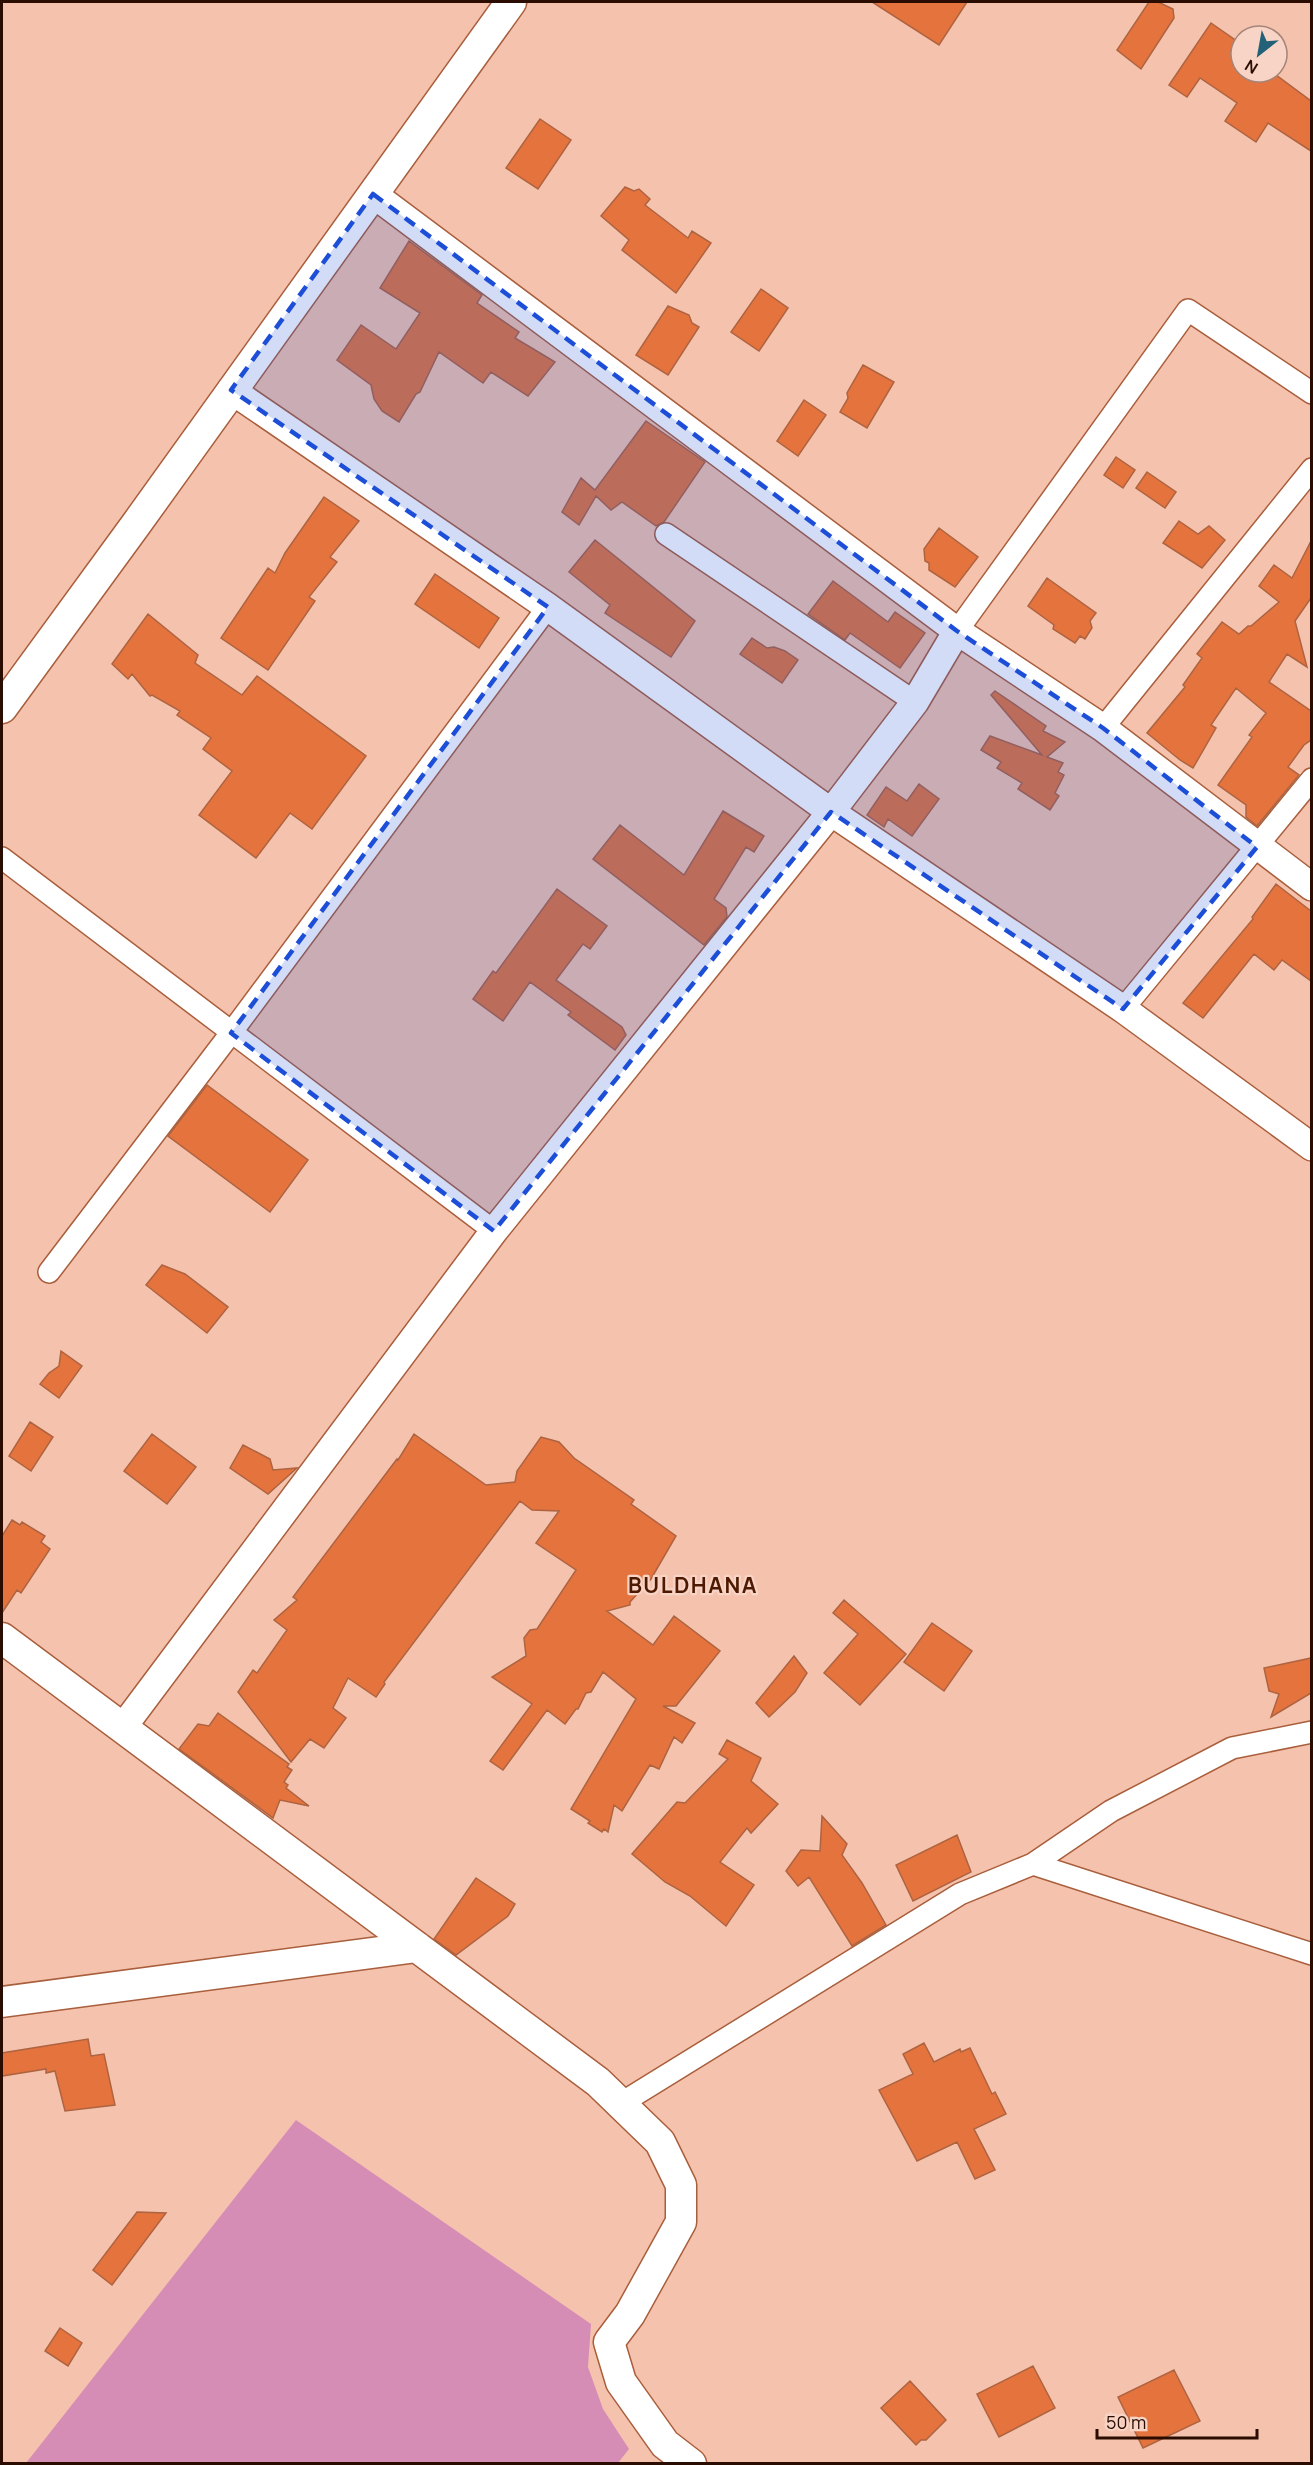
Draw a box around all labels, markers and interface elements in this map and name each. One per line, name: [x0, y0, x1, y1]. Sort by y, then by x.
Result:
north arrow: [1229, 24, 1289, 84]
text: N: [1241, 54, 1262, 79]
district label: BULDHANA: [628, 1570, 758, 1600]
scale bar: [1097, 2402, 1258, 2440]
text: 50 m: [1106, 2410, 1146, 2434]

